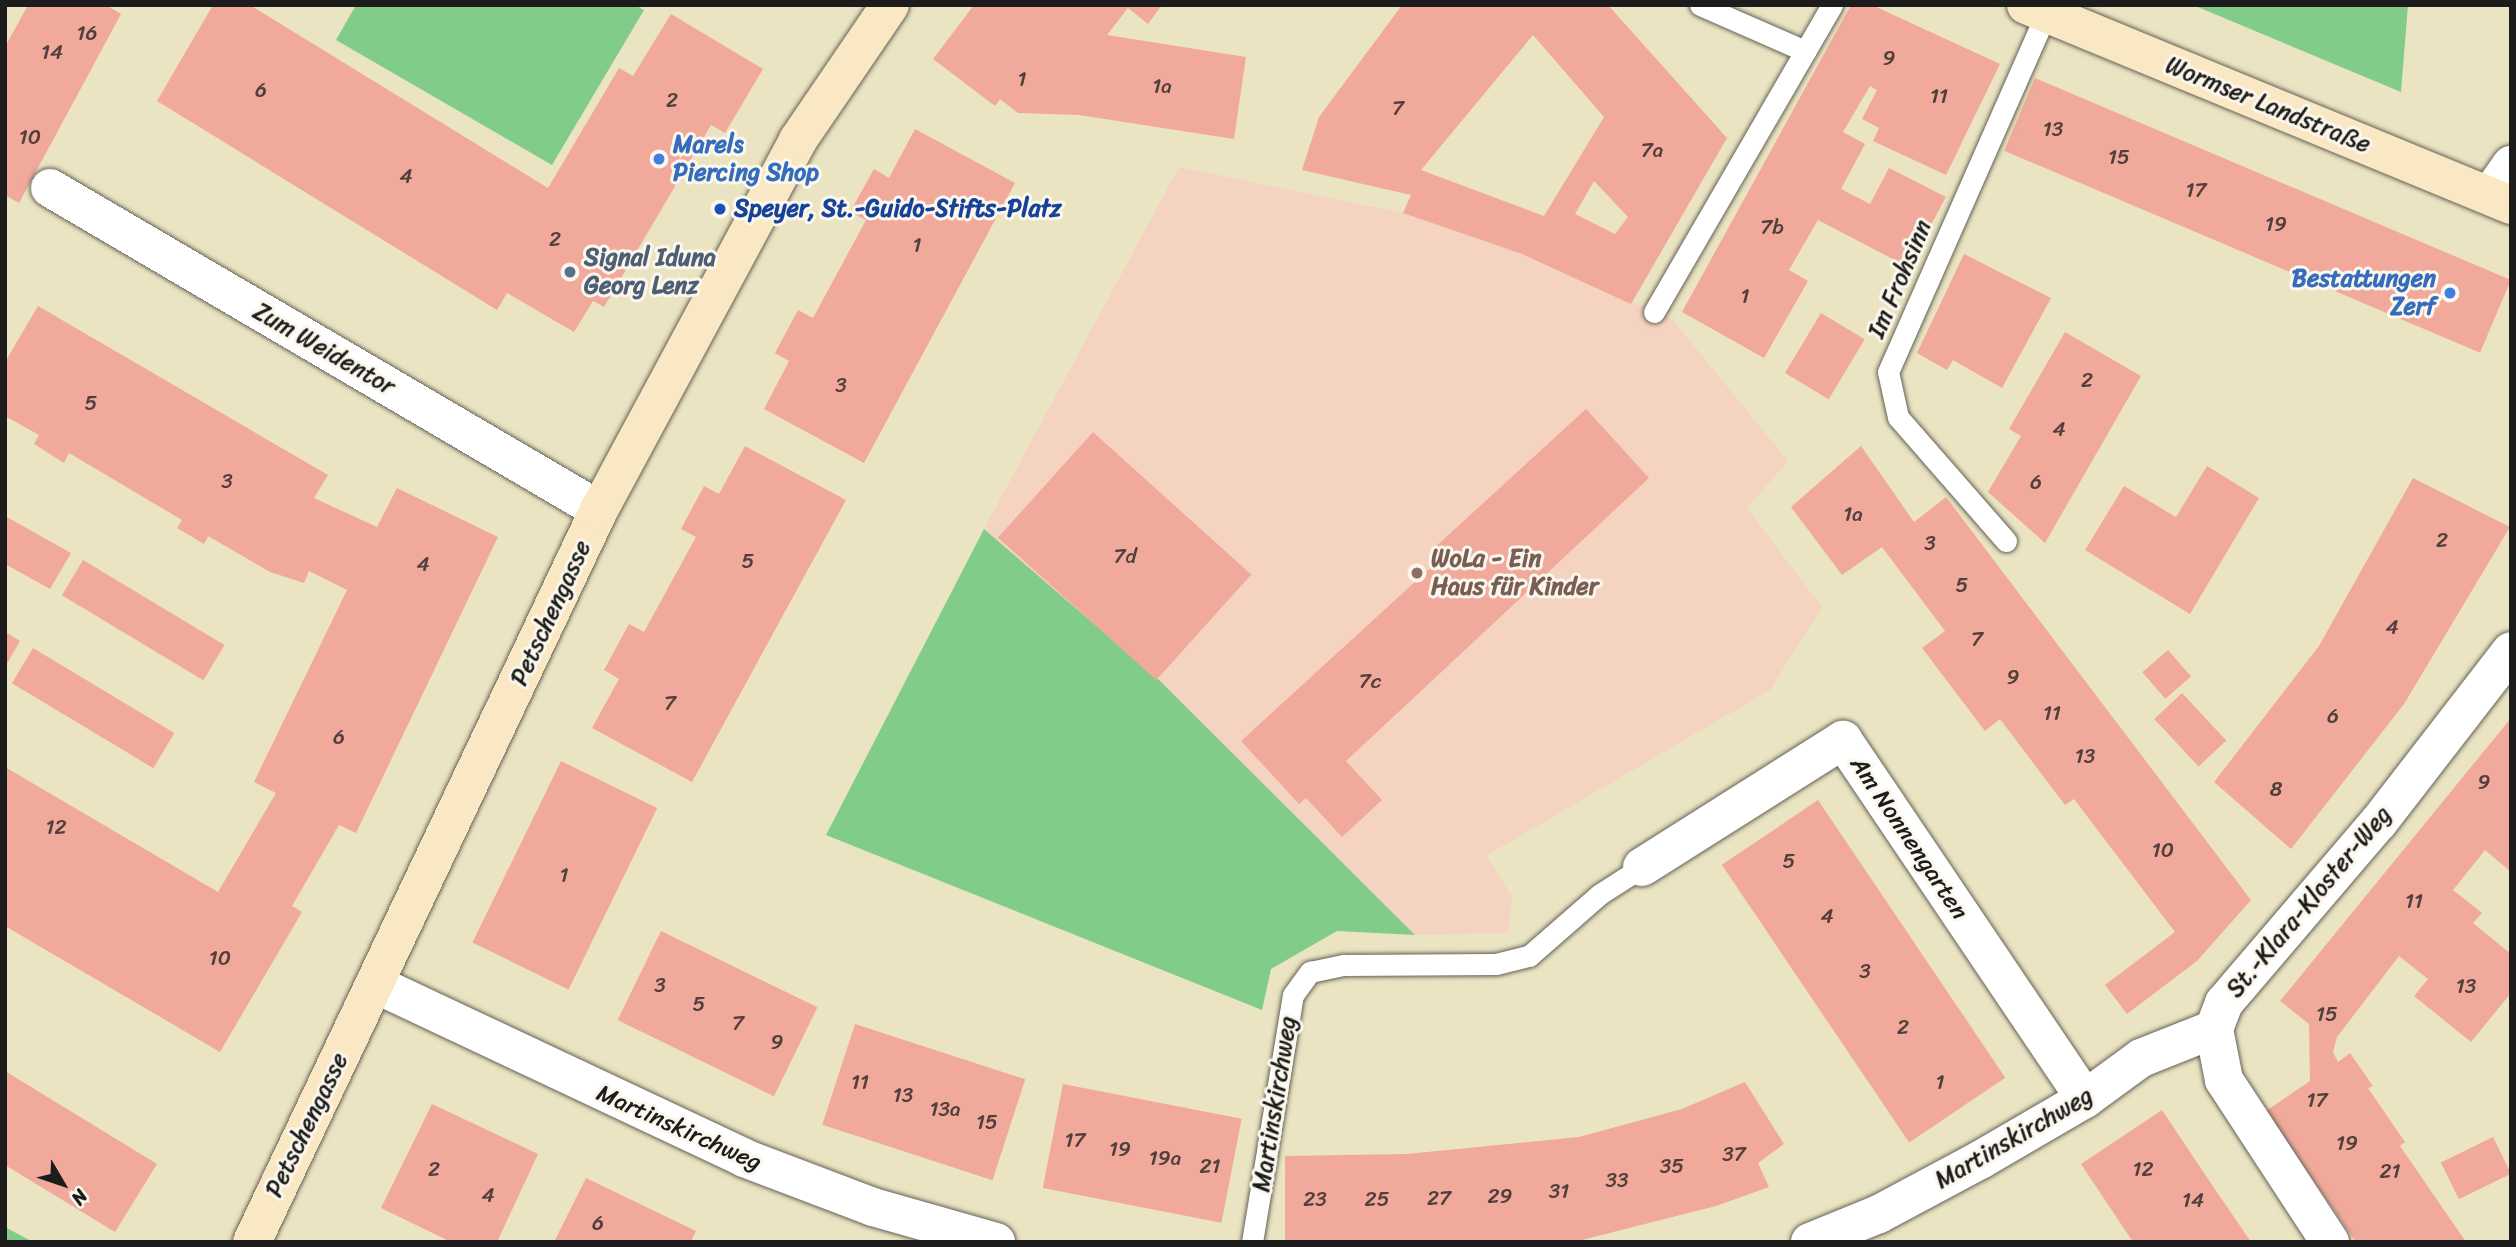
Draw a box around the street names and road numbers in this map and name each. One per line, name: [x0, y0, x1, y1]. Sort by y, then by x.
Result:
street label: Wormser Landstraße: [2162, 51, 2374, 159]
street label: Im Frohsinn: [1862, 216, 1938, 342]
street label: Zum Weidentor: [249, 297, 399, 401]
street label: Petschengasse: [505, 536, 597, 690]
street label: Am Nonnengarten: [1844, 751, 1974, 925]
street label: St.-Klara-Kloster-Weg: [2221, 801, 2397, 1003]
street label: Martinskirchweg: [1247, 1014, 1303, 1194]
street label: Petschengasse: [260, 1048, 354, 1202]
street label: Martinskirchweg: [592, 1079, 766, 1177]
street label: Martinskirchweg: [1930, 1081, 2098, 1195]

